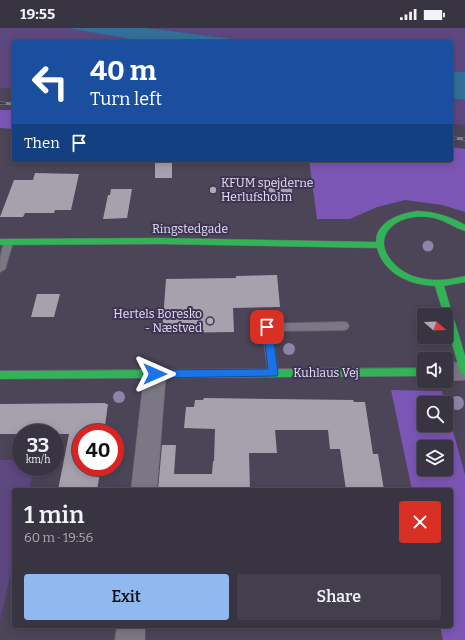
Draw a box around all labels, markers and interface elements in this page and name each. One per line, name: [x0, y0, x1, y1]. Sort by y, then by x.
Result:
text: 19:55: [20, 5, 55, 23]
text: 40 m: [90, 54, 157, 87]
icon: left: [24, 56, 76, 108]
text: Turn left: [90, 88, 162, 110]
icon: arrive: [68, 132, 90, 154]
text: Then: [24, 134, 60, 152]
place label: KFUM spejderne Herlufsholm: [221, 176, 313, 204]
marker: KFUM spejderne Herlufsholm: [208, 185, 218, 195]
street label: Ringstedgade: [152, 222, 228, 236]
place label: Hertels Boresko - Næstved: [113, 307, 202, 335]
north arrow: [417, 308, 453, 344]
map controls: [417, 308, 453, 476]
pin: [250, 310, 284, 344]
marker: Hertels Boresko - Næstved: [205, 316, 215, 326]
icon: arrive: [256, 316, 278, 338]
button: sound: [417, 352, 453, 388]
position arrow: [134, 353, 176, 395]
street label: Kuhlaus Vej: [293, 366, 359, 380]
button: search: [417, 396, 453, 432]
speed limit sign: 40: [72, 424, 124, 476]
text: 33: [27, 433, 49, 457]
button: layers: [417, 440, 453, 476]
text: km/h: [26, 454, 50, 466]
text: 1 min: [24, 501, 84, 529]
button: close: [399, 501, 441, 543]
text: 60 m · 19:56: [24, 530, 93, 545]
button: Exit: [24, 574, 229, 620]
button: Share: [237, 574, 441, 620]

